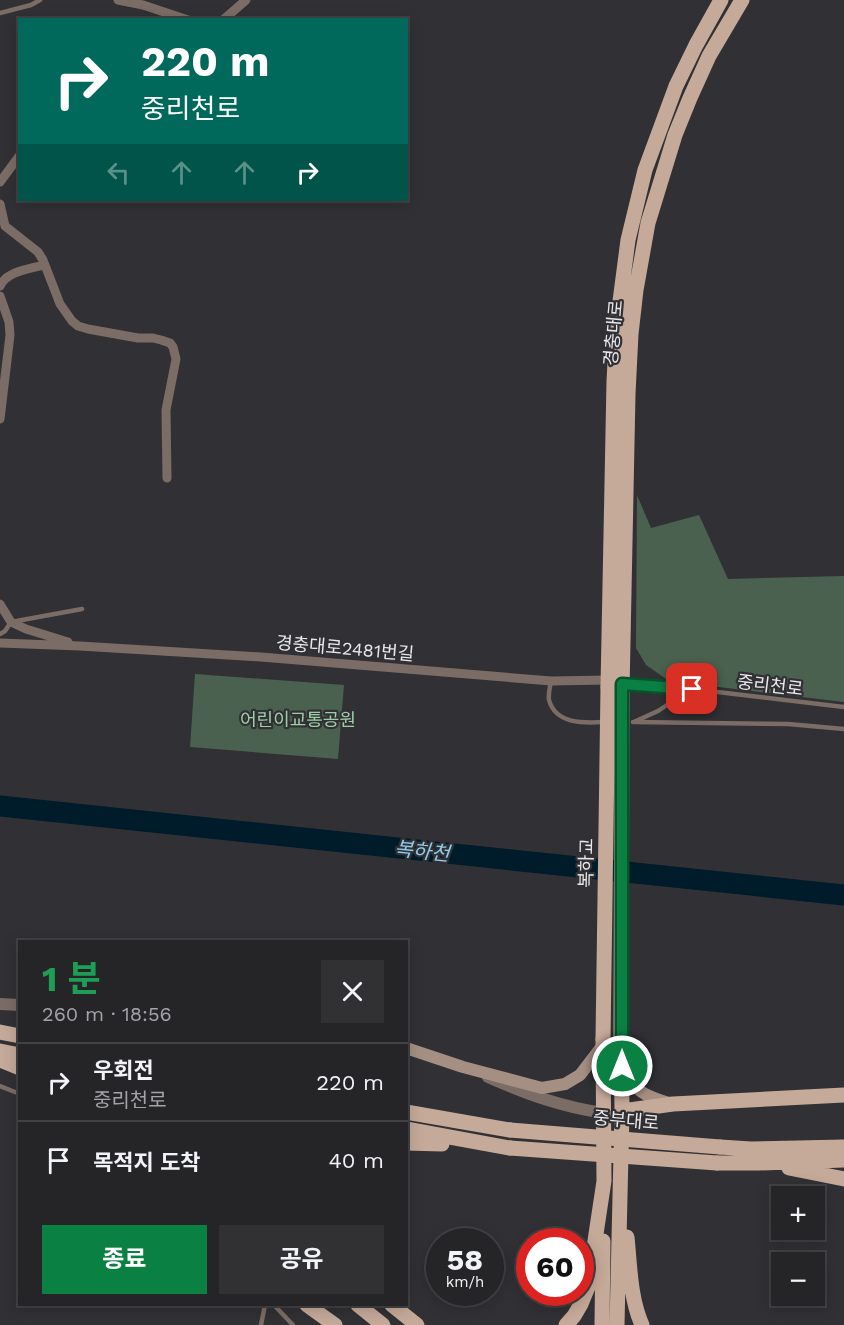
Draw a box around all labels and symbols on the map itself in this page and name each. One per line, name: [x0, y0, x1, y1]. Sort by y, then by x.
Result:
street label: 경충대로: [600, 299, 626, 367]
street label: 경충대로2481번길: [275, 632, 415, 664]
pin: [666, 663, 717, 714]
street label: 중리천로: [736, 671, 804, 699]
park label: 어린이교통공원: [240, 709, 356, 730]
water label: 복하천: [393, 836, 453, 866]
street label: 복하교: [575, 838, 597, 888]
position arrow: [590, 1034, 654, 1098]
street label: 중부대로: [592, 1107, 660, 1133]
speed limit sign: 60: [516, 1228, 594, 1306]

